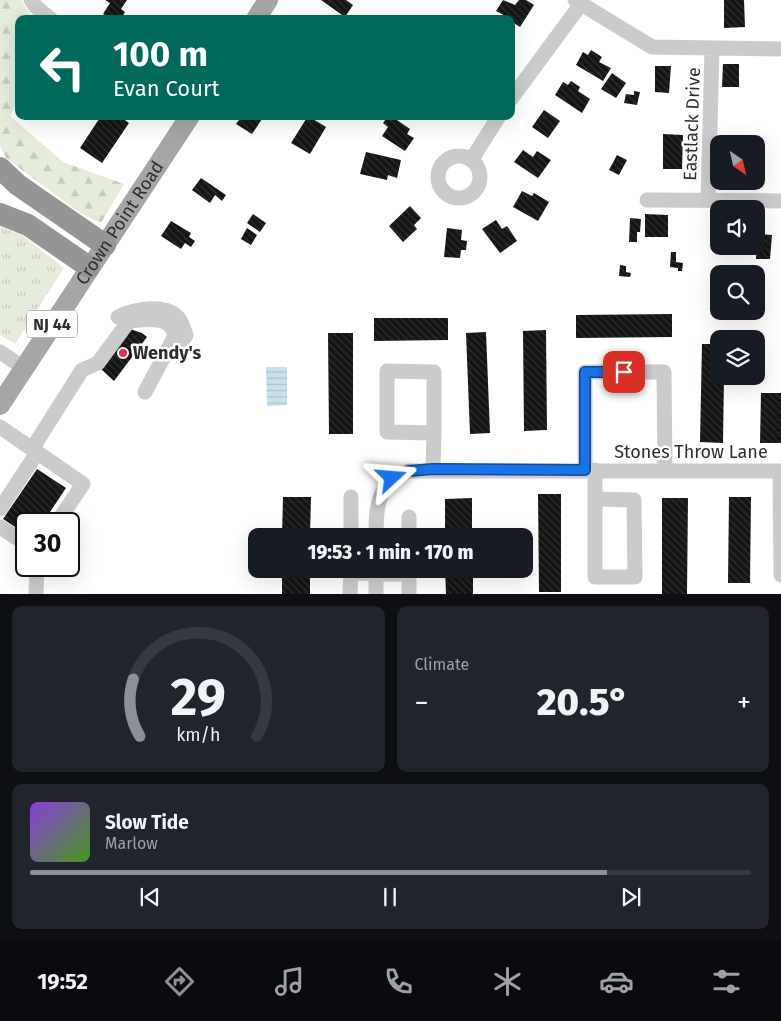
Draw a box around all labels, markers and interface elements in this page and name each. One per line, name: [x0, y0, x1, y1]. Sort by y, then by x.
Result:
text: 100 m: [113, 33, 208, 75]
icon: left: [30, 35, 95, 100]
street label: Eastlack Drive: [679, 67, 705, 181]
text: Evan Court: [113, 75, 219, 102]
north arrow: [710, 135, 765, 190]
map controls: [710, 135, 765, 385]
street label: Crown Point Road: [71, 157, 168, 289]
button: sound: [710, 200, 765, 255]
button: search: [710, 265, 765, 320]
road number: NJ 44: [27, 310, 77, 338]
button: layers: [710, 330, 765, 385]
place label: Wendy's: [133, 342, 202, 364]
marker: Wendy's: [117, 347, 129, 359]
pin: [603, 351, 645, 393]
icon: arrive: [610, 358, 638, 386]
street label: Stones Throw Lane: [614, 441, 768, 463]
position arrow: [365, 451, 417, 503]
speed limit sign: 30: [15, 512, 80, 577]
text: 19:53 · 1 min · 170 m: [307, 541, 474, 564]
text: Climate: [415, 655, 469, 674]
text: 29: [171, 666, 226, 729]
text: 20.5°: [537, 679, 629, 725]
text: −: [415, 686, 429, 719]
text: +: [737, 686, 751, 719]
text: km/h: [176, 724, 220, 746]
text: Slow Tide: [105, 811, 189, 834]
text: Marlow: [105, 834, 158, 853]
icon: previous: [136, 883, 164, 911]
icon: pause: [376, 883, 404, 911]
icon: next: [617, 883, 645, 911]
icon: directions: [162, 964, 197, 999]
icon: music: [272, 964, 307, 999]
icon: phone: [381, 964, 416, 999]
icon: climate: [490, 964, 525, 999]
icon: car: [599, 964, 634, 999]
icon: filters: [709, 964, 744, 999]
text: 19:52: [37, 968, 88, 995]

